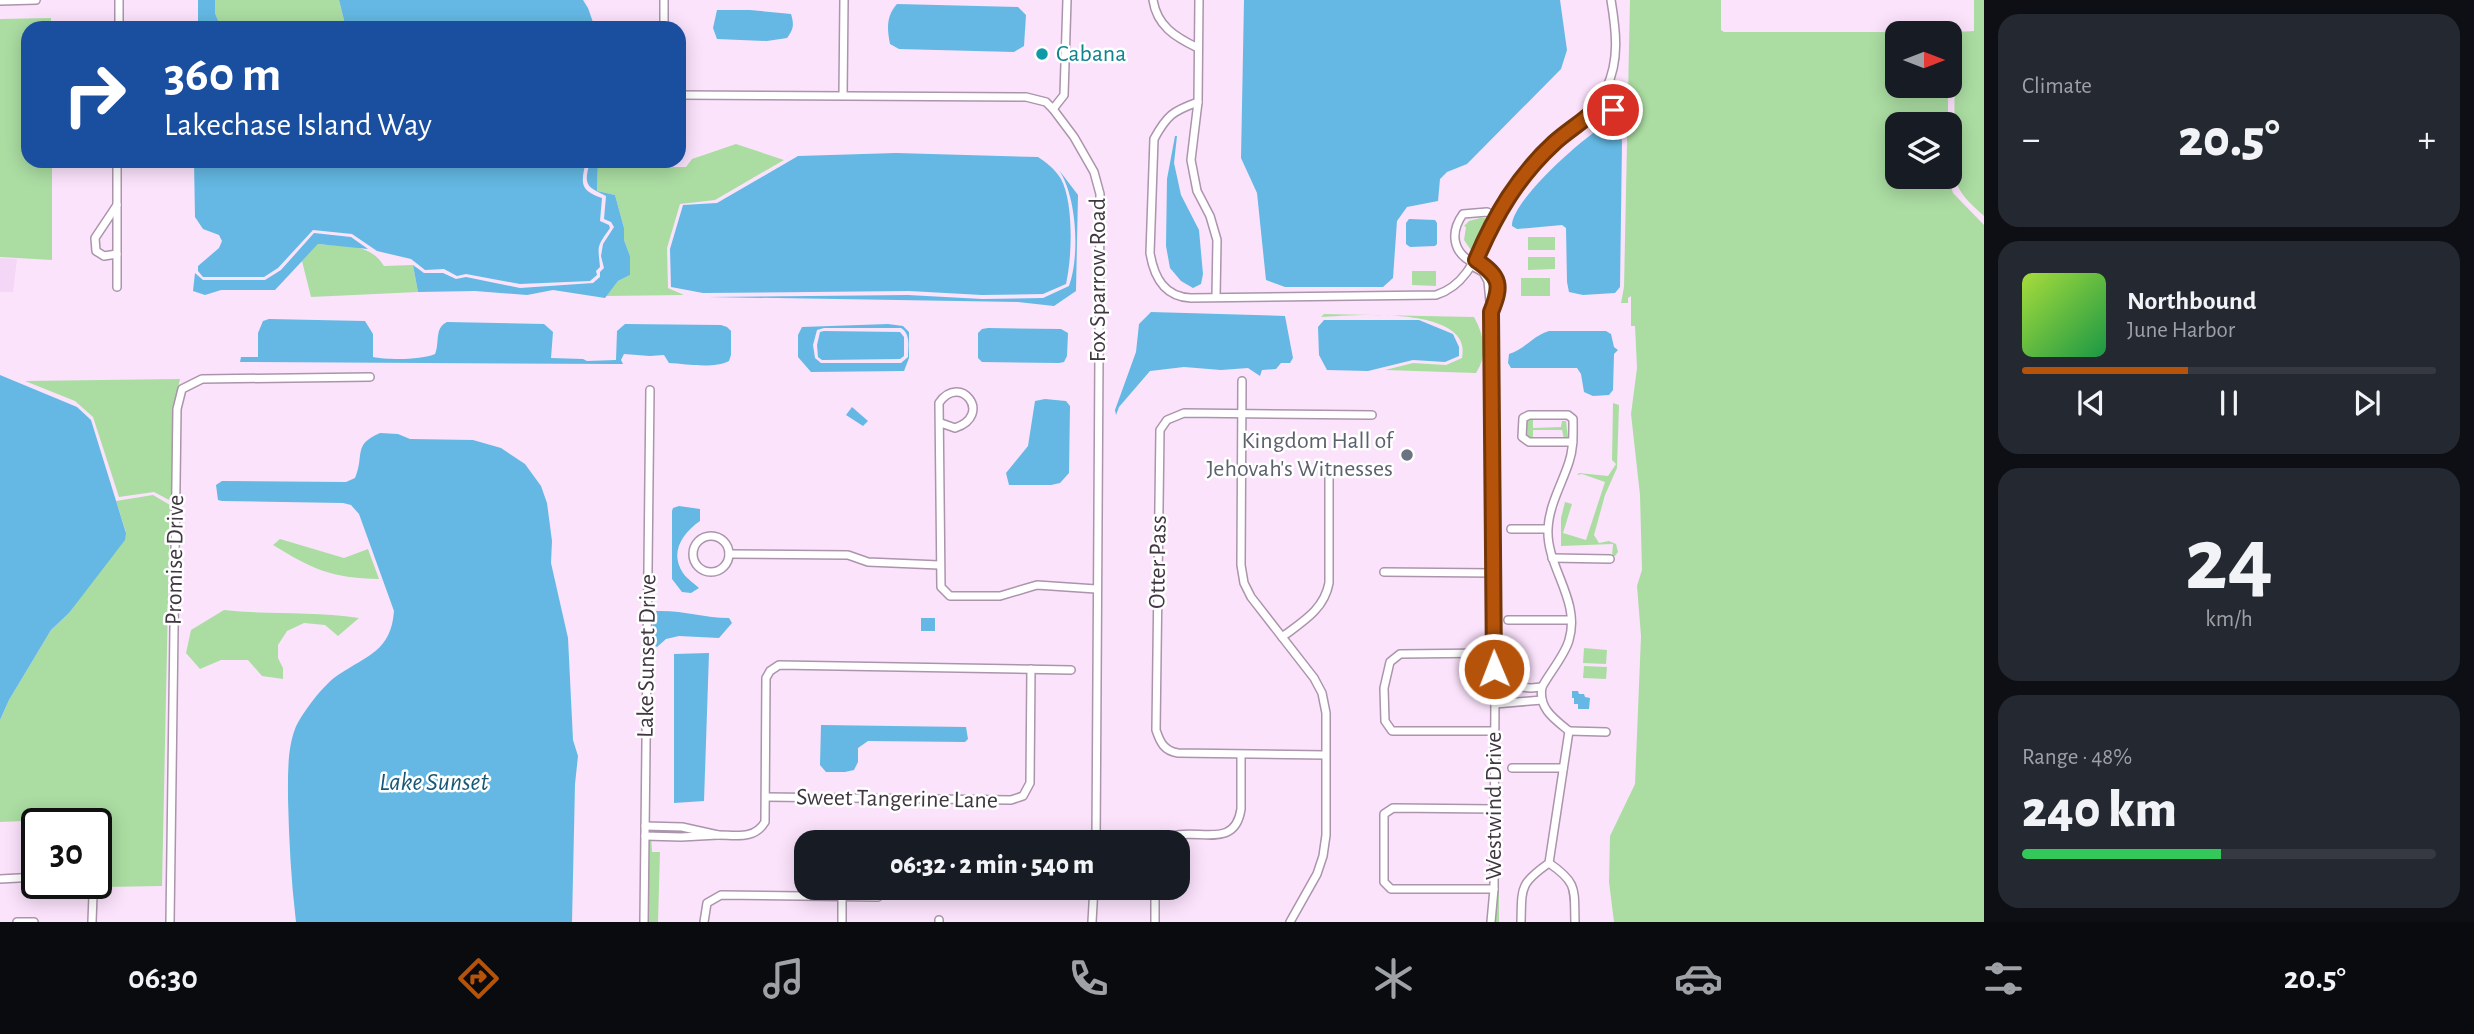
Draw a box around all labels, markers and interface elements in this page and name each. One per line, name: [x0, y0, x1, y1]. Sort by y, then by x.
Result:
north arrow: [1885, 21, 1962, 98]
map controls: [1885, 21, 1962, 189]
place label: Cabana: [1056, 42, 1126, 66]
marker: Cabana: [1034, 46, 1050, 62]
icon: right: [49, 49, 140, 140]
text: 360 m: [164, 51, 281, 100]
text: Climate: [2022, 75, 2092, 98]
pin: [1583, 80, 1643, 140]
icon: arrive: [1594, 91, 1632, 129]
text: Lakechase Island Way: [164, 109, 432, 141]
button: layers: [1885, 112, 1962, 189]
text: 20.5°: [2178, 113, 2280, 165]
text: −: [2022, 121, 2040, 159]
text: +: [2418, 121, 2436, 159]
street label: Fox Sparrow Road: [1086, 198, 1110, 362]
text: Northbound: [2127, 288, 2256, 314]
text: June Harbor: [2127, 319, 2235, 342]
icon: previous: [2072, 384, 2110, 422]
icon: pause: [2210, 384, 2248, 422]
icon: next: [2348, 384, 2386, 422]
place label: Kingdom Hall of Jehovah's Witnesses: [1206, 429, 1395, 481]
marker: Kingdom Hall of Jehovah's Witnesses: [1399, 447, 1415, 463]
street label: Promise Drive: [162, 495, 188, 625]
street label: Otter Pass: [1145, 515, 1171, 609]
text: 24: [2185, 515, 2273, 606]
street label: Lake Sunset Drive: [634, 574, 660, 738]
text: km/h: [2205, 608, 2253, 631]
position arrow: [1457, 632, 1531, 706]
street label: Westwind Drive: [1482, 732, 1506, 880]
text: Range · 48%: [2022, 746, 2132, 769]
water label: Lake Sunset: [379, 769, 489, 795]
text: 240 km: [2022, 784, 2177, 836]
street label: Sweet Tangerine Lane: [796, 785, 998, 813]
speed limit sign: 30: [21, 808, 112, 899]
text: 06:32 · 2 min · 540 m: [890, 852, 1094, 878]
icon: directions: [454, 954, 503, 1003]
icon: music: [759, 954, 808, 1003]
icon: phone: [1064, 954, 1113, 1003]
icon: climate: [1369, 954, 1418, 1003]
icon: car: [1674, 954, 1723, 1003]
icon: filters: [1979, 954, 2028, 1003]
text: 06:30: [128, 962, 198, 994]
text: 20.5°: [2284, 962, 2346, 994]

